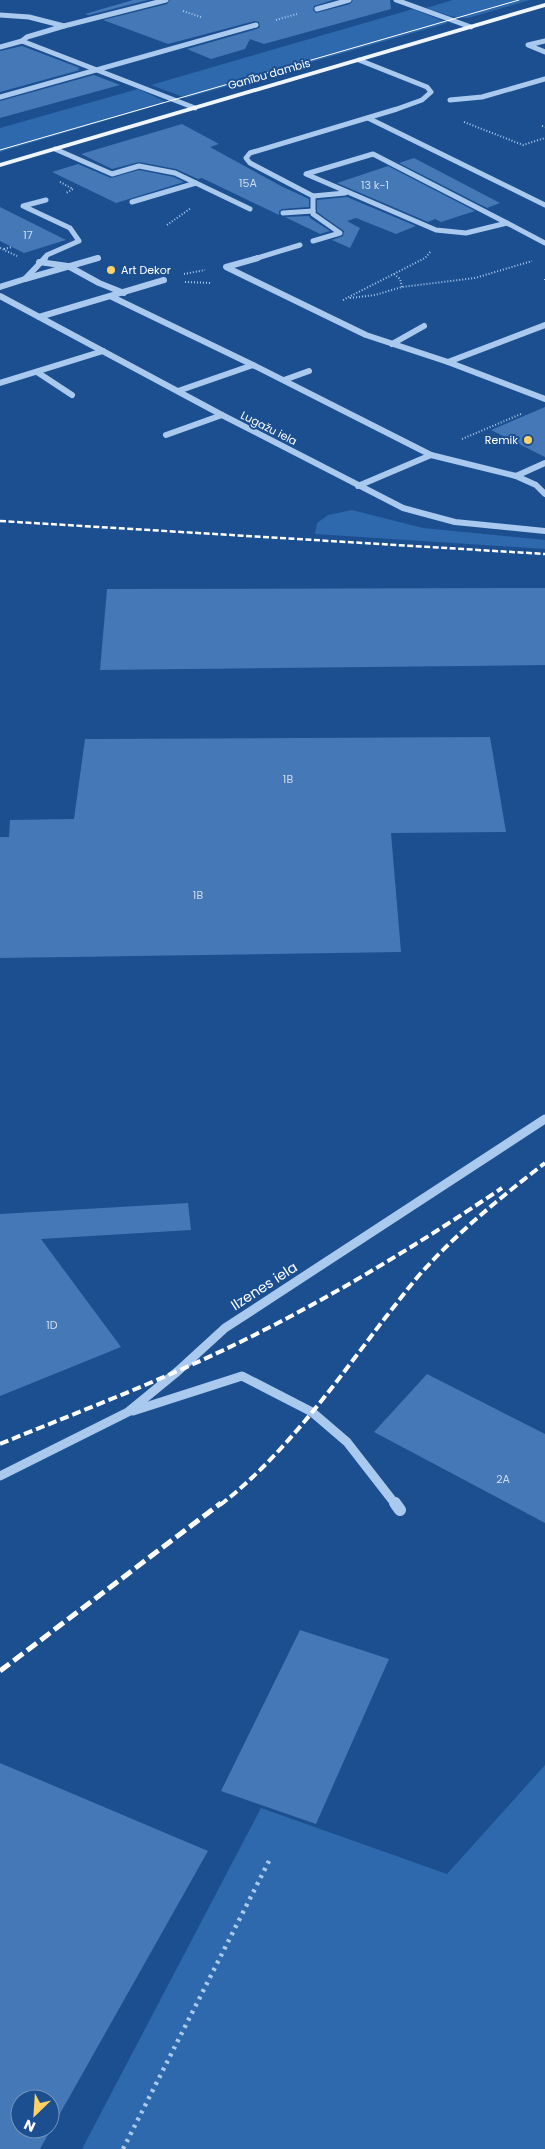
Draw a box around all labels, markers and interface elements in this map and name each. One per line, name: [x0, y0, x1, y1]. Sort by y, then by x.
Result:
street label: Ganību dambis: [226, 54, 312, 93]
house number: 15A: [239, 175, 258, 191]
house number: 13 k-1: [361, 177, 389, 193]
house number: 17: [23, 227, 33, 243]
place label: Art Dekor: [121, 262, 171, 278]
marker: Art Dekor: [105, 264, 117, 276]
street label: Lugažu iela: [238, 407, 300, 449]
place label: Remik: [485, 432, 518, 448]
marker: Remik: [522, 434, 534, 446]
house number: 1B: [283, 771, 293, 787]
house number: 1B: [193, 887, 203, 903]
street label: Ilzenes iela: [227, 1257, 301, 1315]
house number: 1D: [46, 1317, 58, 1333]
house number: 2A: [496, 1471, 510, 1487]
north arrow: [10, 2089, 60, 2139]
text: N: [21, 2114, 39, 2137]

